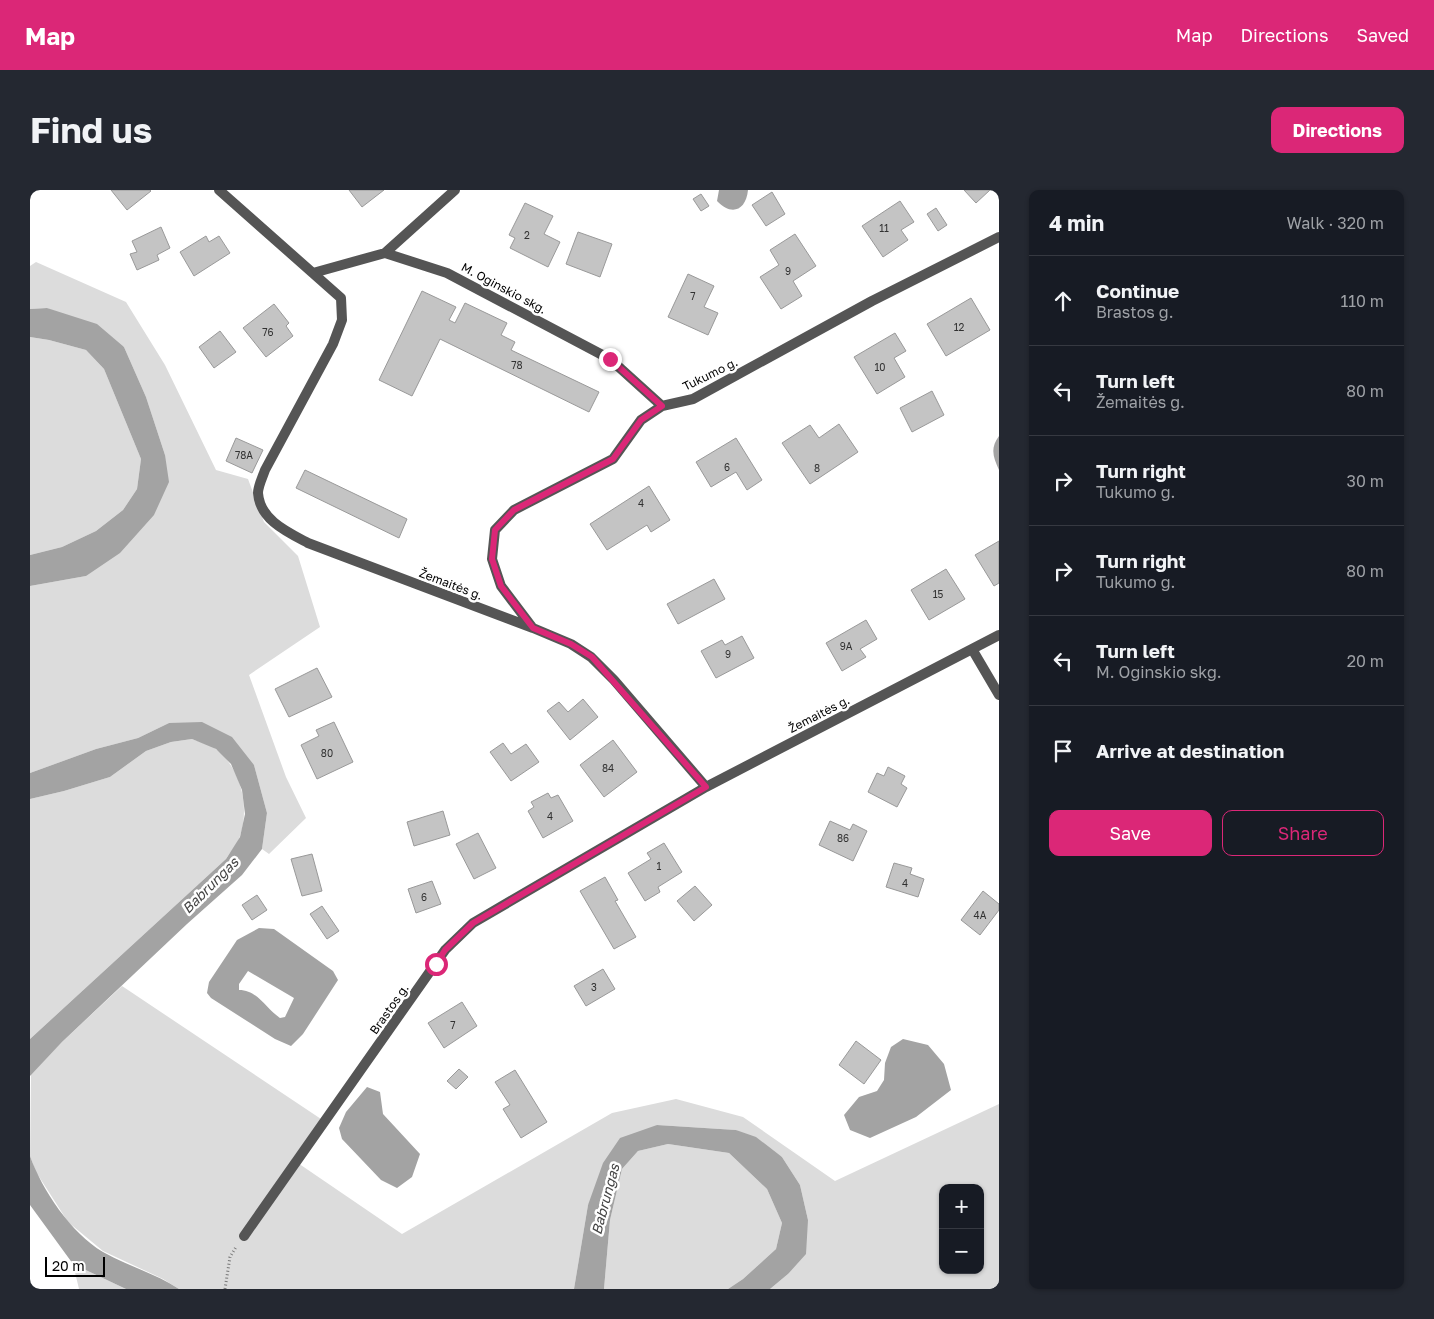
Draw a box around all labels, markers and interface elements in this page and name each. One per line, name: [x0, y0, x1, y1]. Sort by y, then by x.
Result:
text: Map: [25, 21, 75, 50]
text: Map: [1176, 24, 1212, 46]
text: Directions: [1240, 24, 1328, 46]
text: Saved: [1356, 24, 1409, 46]
button: Directions: [1271, 107, 1404, 153]
text: Find us: [30, 109, 152, 151]
text: 4 min: [1049, 210, 1104, 236]
text: Walk · 320 m: [1287, 213, 1384, 233]
house number: 11: [879, 222, 889, 234]
house number: 2: [524, 229, 530, 241]
street label: M. Oginskio skg.: [459, 259, 549, 317]
house number: 9: [785, 265, 791, 277]
text: Continue: [1096, 279, 1179, 302]
icon: ahead: [1049, 287, 1077, 315]
house number: 7: [690, 290, 696, 302]
text: 110 m: [1340, 291, 1384, 311]
text: Brastos g.: [1096, 302, 1173, 322]
house number: 12: [954, 321, 965, 333]
house number: 76: [262, 326, 274, 338]
route end: [599, 348, 622, 371]
street label: Tukumo g.: [680, 354, 740, 394]
house number: 78: [511, 359, 523, 371]
house number: 10: [874, 361, 886, 373]
text: Turn left: [1096, 369, 1175, 392]
icon: left: [1049, 377, 1077, 405]
text: 80 m: [1346, 381, 1384, 401]
text: Žemaitės g.: [1096, 392, 1185, 412]
house number: 78A: [235, 449, 253, 461]
text: Turn right: [1096, 459, 1186, 482]
house number: 6: [724, 461, 730, 473]
house number: 8: [814, 462, 820, 474]
icon: right: [1049, 467, 1077, 495]
text: 30 m: [1347, 471, 1384, 491]
text: Tukumo g.: [1096, 482, 1175, 502]
house number: 4: [638, 497, 644, 509]
text: Turn right: [1096, 549, 1186, 572]
icon: right: [1049, 557, 1077, 585]
text: 80 m: [1346, 561, 1384, 581]
street label: Žemaitės g.: [417, 565, 485, 603]
text: Tukumo g.: [1096, 572, 1175, 592]
house number: 15: [933, 588, 944, 600]
text: Turn left: [1096, 639, 1175, 662]
house number: 9A: [840, 640, 853, 652]
icon: left: [1049, 647, 1077, 675]
house number: 9: [725, 648, 731, 660]
text: 20 m: [1347, 651, 1384, 671]
text: M. Oginskio skg.: [1096, 662, 1222, 682]
street label: Žemaitės g.: [786, 692, 852, 736]
icon: arrive: [1049, 737, 1077, 765]
text: Arrive at destination: [1096, 739, 1284, 762]
house number: 80: [321, 747, 333, 759]
house number: 84: [602, 762, 614, 774]
house number: 4: [547, 810, 553, 822]
button: Save: [1049, 810, 1212, 856]
button: Share: [1222, 810, 1384, 856]
house number: 86: [837, 832, 849, 844]
water label: Babrungas: [178, 853, 242, 917]
house number: 1: [657, 860, 662, 872]
house number: 4: [902, 877, 908, 889]
house number: 6: [421, 891, 427, 903]
house number: 4A: [974, 909, 987, 921]
route start: [425, 953, 448, 976]
street label: Brastos g.: [366, 981, 412, 1037]
house number: 3: [591, 981, 597, 993]
house number: 7: [450, 1019, 456, 1031]
water label: Babrungas: [587, 1161, 623, 1236]
map controls: [939, 1184, 984, 1274]
button: +: [939, 1184, 984, 1229]
button: −: [939, 1229, 984, 1274]
scale bar: [45, 1254, 105, 1277]
text: 20 m: [52, 1257, 85, 1274]

